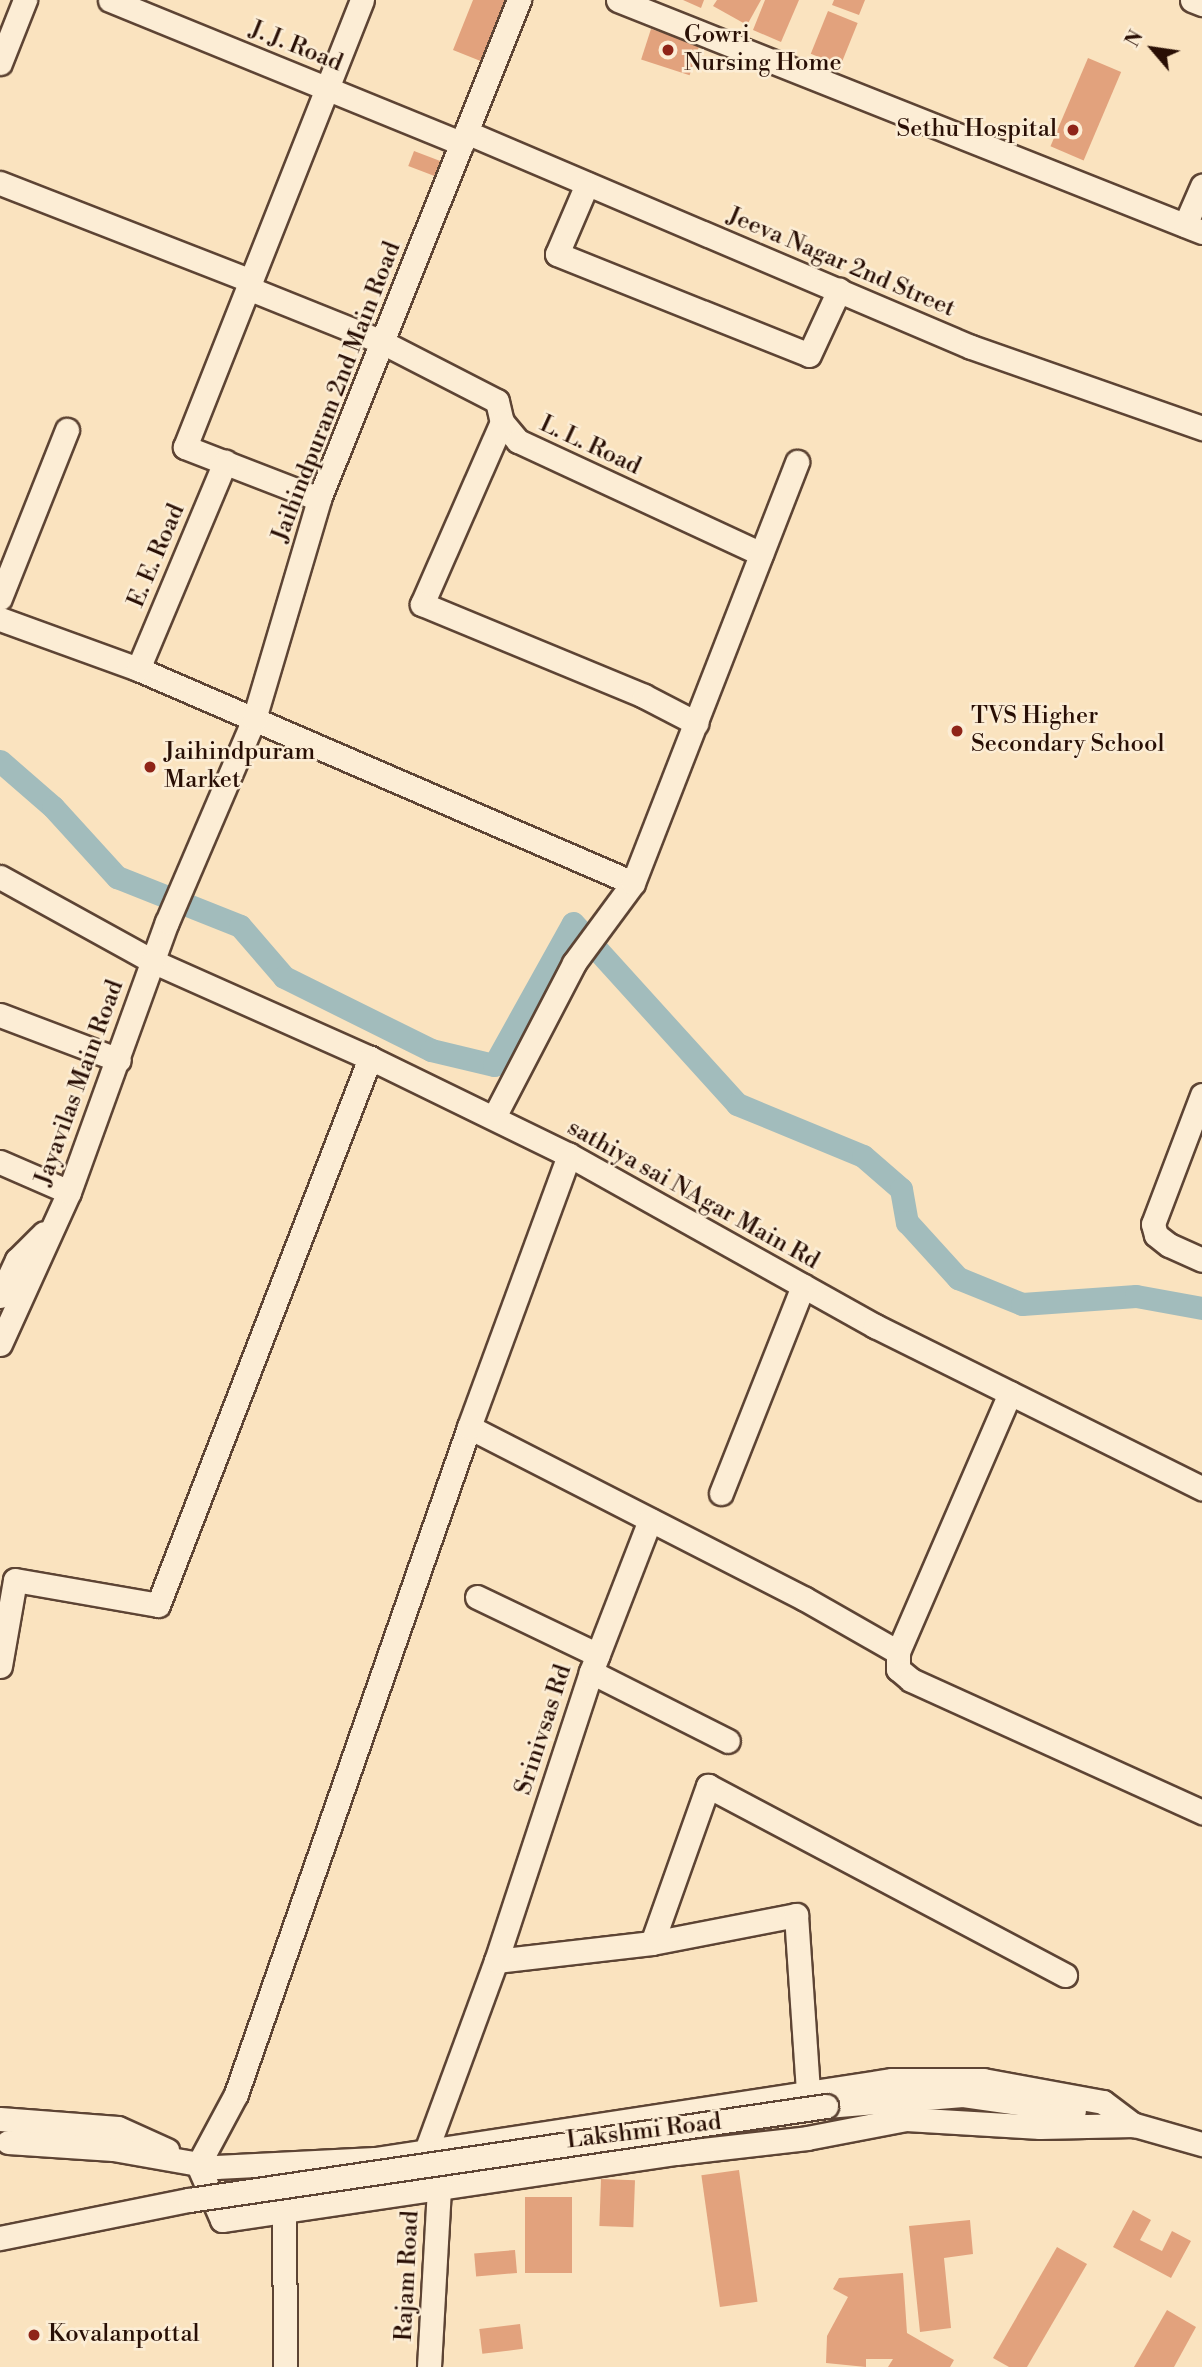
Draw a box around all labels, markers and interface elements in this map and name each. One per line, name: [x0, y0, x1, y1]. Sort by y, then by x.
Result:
north arrow: [1118, 14, 1188, 84]
street label: J. J. Road: [245, 15, 347, 79]
place label: Gowri Nursing Home: [684, 22, 842, 78]
text: N: [1120, 26, 1149, 51]
marker: Gowri Nursing Home: [658, 40, 678, 60]
place label: Sethu Hospital: [897, 116, 1057, 144]
marker: Sethu Hospital: [1063, 120, 1083, 140]
street label: Jeeva Nagar 2nd Street: [723, 202, 959, 324]
street label: Jaihindpuram 2nd Main Road: [266, 238, 408, 546]
street label: L. L. Road: [535, 410, 645, 482]
street label: E. E. Road: [122, 500, 192, 612]
place label: TVS Higher Secondary School: [971, 703, 1165, 759]
marker: TVS Higher Secondary School: [949, 723, 965, 739]
place label: Jaihindpuram Market: [164, 739, 315, 795]
marker: Jaihindpuram Market: [142, 759, 158, 775]
street label: Jayavilas Main Road: [29, 976, 131, 1190]
street label: sathiya sai NAgar Main Rd: [562, 1114, 824, 1276]
street label: Srinivsas Rd: [509, 1661, 579, 1799]
street label: Lakshmi Road: [565, 2108, 723, 2156]
street label: Rajam Road: [390, 2210, 426, 2342]
place label: Kovalanpottal: [48, 2321, 200, 2349]
marker: Kovalanpottal: [26, 2327, 42, 2343]

